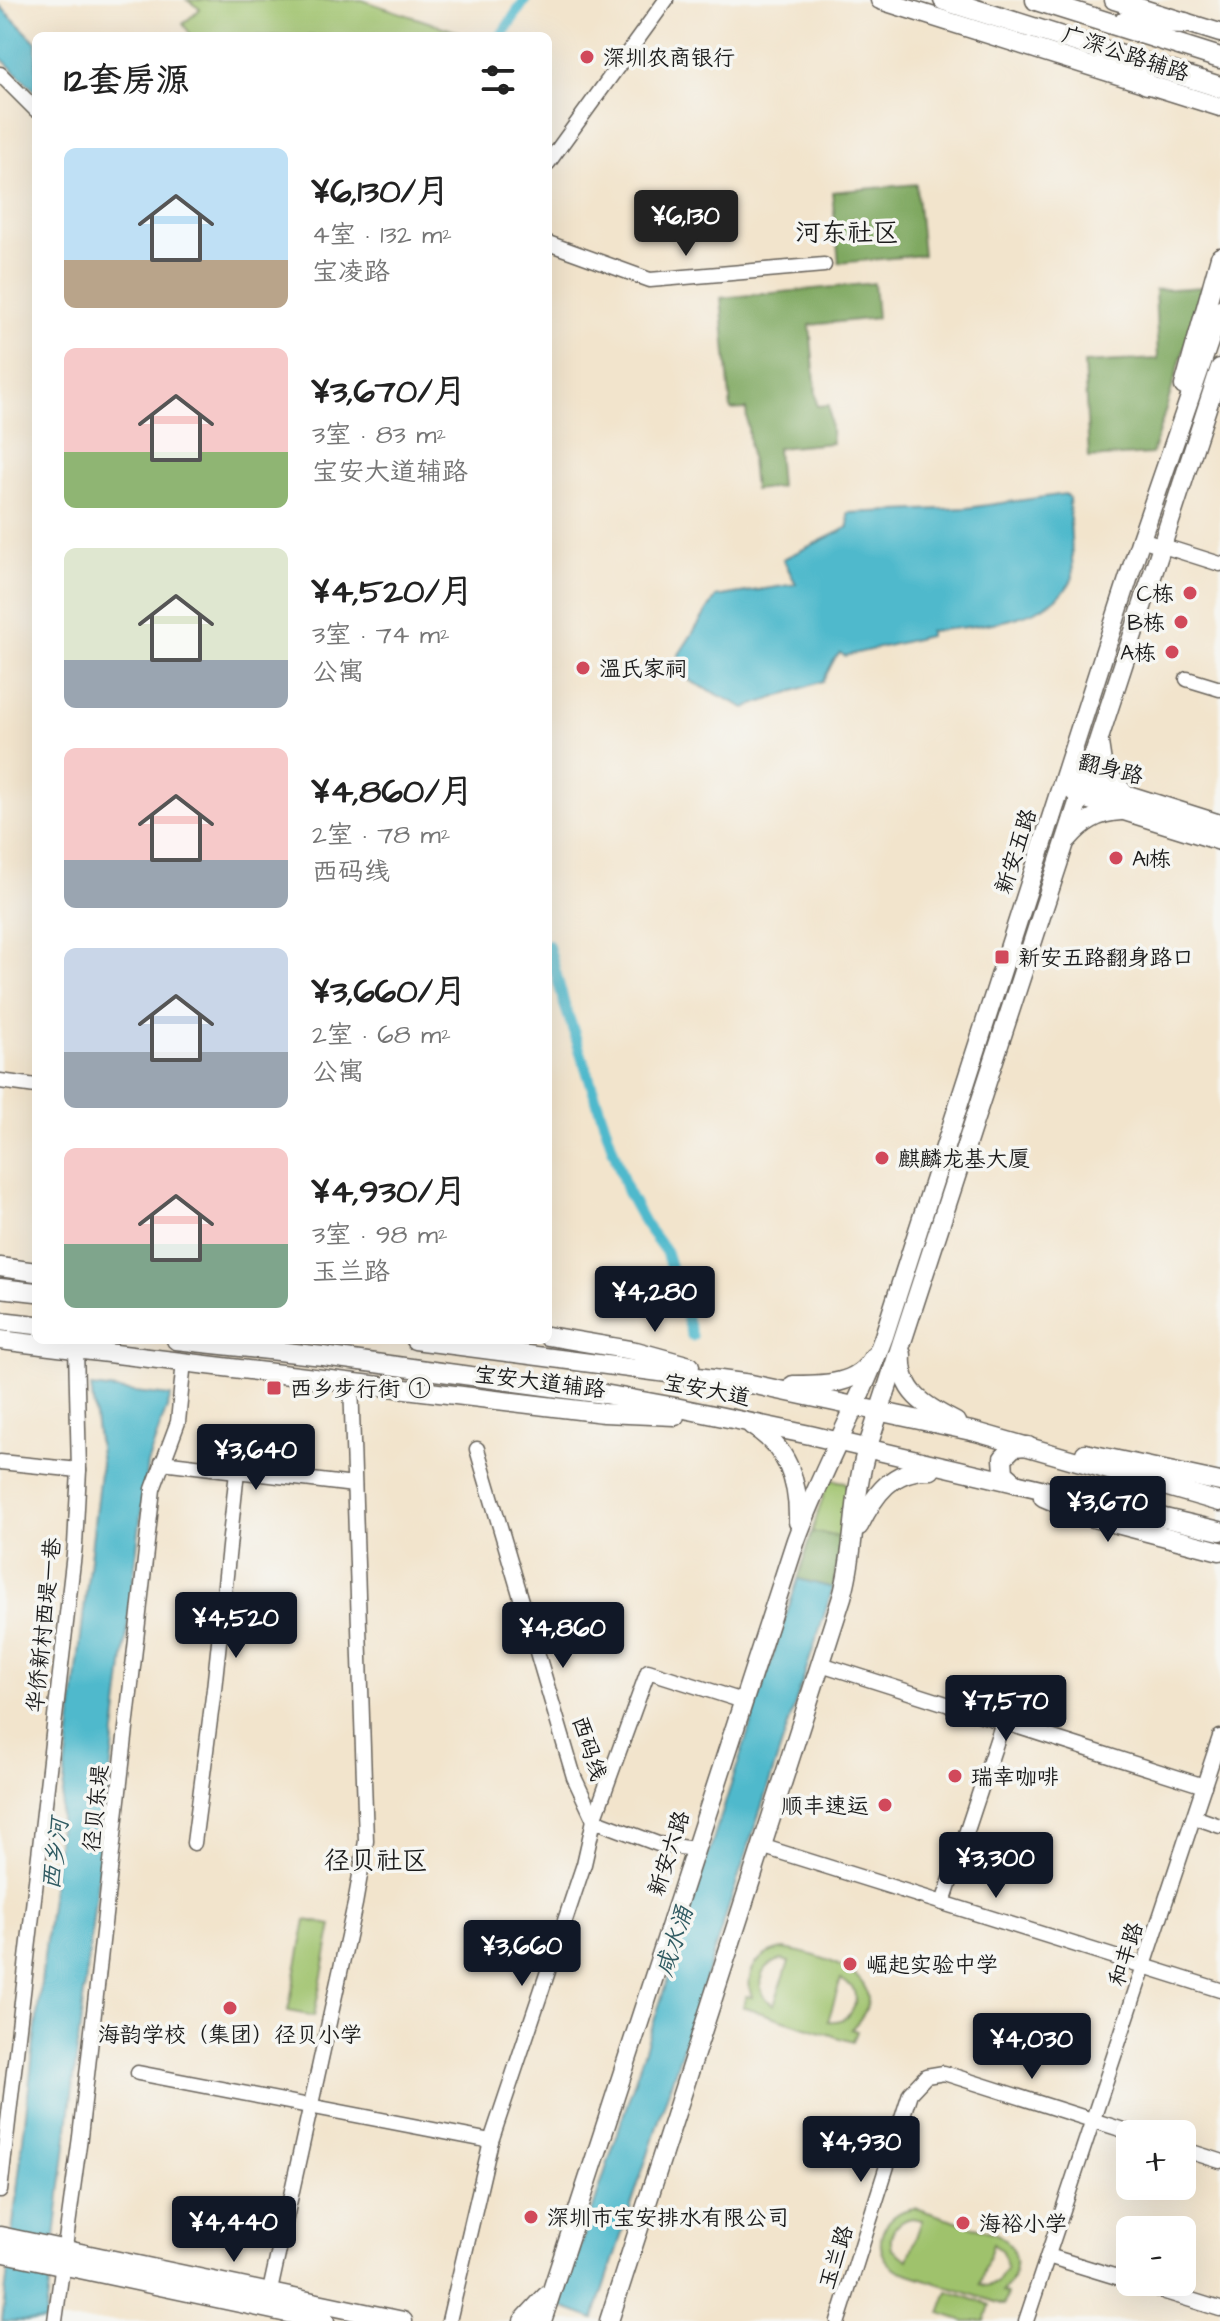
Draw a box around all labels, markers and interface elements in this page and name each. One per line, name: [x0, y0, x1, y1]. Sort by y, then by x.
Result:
street label: 广深公路辅路: [1058, 19, 1193, 90]
place label: 深圳农商银行: [603, 43, 735, 74]
marker: 深圳农商银行: [578, 48, 596, 66]
text: 12套房源: [64, 57, 190, 105]
icon: filters: [476, 58, 520, 102]
text: ¥6,130/月: [312, 168, 450, 216]
icon: home: [128, 180, 224, 276]
pin: ¥6,130: [621, 190, 751, 258]
text: ¥6,130: [652, 198, 720, 234]
district label: 河东社区: [795, 215, 899, 251]
text: 4室 · 132 m²: [312, 217, 452, 253]
text: 宝凌路: [312, 254, 390, 290]
text: ¥3,670/月: [312, 368, 467, 416]
icon: home: [128, 380, 224, 476]
text: 3室 · 83 m²: [312, 417, 446, 453]
text: 宝安大道辅路: [312, 454, 468, 490]
text: ¥4,520/月: [312, 568, 474, 616]
place label: C栋: [1136, 579, 1174, 610]
icon: home: [128, 580, 224, 676]
marker: C栋: [1181, 584, 1199, 602]
place label: B栋: [1127, 608, 1165, 639]
marker: B栋: [1172, 613, 1190, 631]
text: 3室 · 74 m²: [312, 617, 450, 653]
place label: A栋: [1120, 638, 1156, 669]
marker: A栋: [1163, 643, 1181, 661]
text: 公寓: [312, 654, 364, 690]
place label: 温氏家祠: [599, 654, 687, 685]
marker: 温氏家祠: [574, 659, 592, 677]
street label: 翻身路: [1075, 746, 1146, 792]
text: ¥4,860/月: [312, 768, 474, 816]
icon: home: [128, 780, 224, 876]
street label: 新安五路: [988, 805, 1045, 898]
text: 2室 · 78 m²: [312, 817, 451, 853]
place label: A1栋: [1132, 844, 1171, 875]
marker: A1栋: [1107, 849, 1125, 867]
text: 西码线: [312, 854, 390, 890]
place label: 新安五路翻身路口: [1018, 943, 1194, 974]
marker: 新安五路翻身路口: [993, 948, 1011, 966]
text: ¥3,660/月: [312, 968, 467, 1016]
icon: home: [128, 980, 224, 1076]
text: 2室 · 68 m²: [312, 1017, 451, 1053]
text: 公寓: [312, 1054, 364, 1090]
place label: 麒麟龙基大厦: [898, 1144, 1030, 1175]
marker: 麒麟龙基大厦: [873, 1149, 891, 1167]
text: ¥4,930/月: [312, 1168, 467, 1216]
icon: home: [128, 1180, 224, 1276]
text: 3室 · 98 m²: [312, 1217, 448, 1253]
text: 玉兰路: [312, 1254, 390, 1290]
pin: ¥4,280: [590, 1266, 720, 1334]
text: ¥4,280: [613, 1274, 697, 1310]
street label: 宝安大道辅路: [472, 1359, 607, 1406]
street label: 宝安大道: [661, 1367, 753, 1414]
place label: 西乡步行街 ①: [290, 1374, 431, 1405]
marker: 西乡步行街 ①: [265, 1379, 283, 1397]
pin: ¥3,640: [191, 1424, 321, 1492]
text: ¥3,640: [215, 1432, 297, 1468]
pin: ¥3,670: [1043, 1476, 1173, 1544]
text: ¥3,670: [1068, 1484, 1148, 1520]
street label: 华侨新村西堤一巷: [20, 1536, 69, 1714]
pin: ¥4,520: [171, 1592, 301, 1660]
text: ¥4,520: [193, 1600, 279, 1636]
pin: ¥4,860: [498, 1602, 628, 1670]
text: ¥4,860: [520, 1610, 606, 1646]
pin: ¥7,570: [941, 1675, 1071, 1743]
text: ¥7,570: [963, 1683, 1049, 1719]
street label: 西码线: [564, 1712, 614, 1785]
place label: 瑞幸咖啡: [971, 1762, 1059, 1793]
street label: 径贝东堤: [76, 1763, 117, 1854]
marker: 瑞幸咖啡: [946, 1767, 964, 1785]
place label: 顺丰速运: [781, 1791, 869, 1822]
marker: 顺丰速运: [876, 1796, 894, 1814]
street label: 新安六路: [641, 1807, 698, 1900]
water label: 西乡河: [35, 1812, 78, 1892]
pin: ¥3,300: [931, 1832, 1061, 1900]
text: ¥3,300: [957, 1840, 1035, 1876]
district label: 径贝社区: [324, 1843, 428, 1879]
water label: 咸水涌: [648, 1901, 703, 1981]
street label: 和丰路: [1101, 1918, 1151, 1991]
pin: ¥3,660: [457, 1920, 587, 1988]
text: ¥3,660: [482, 1928, 562, 1964]
place label: 崛起实验中学: [866, 1950, 998, 1981]
marker: 崛起实验中学: [841, 1955, 859, 1973]
marker: 海韵学校（集团）径贝小学: [221, 1999, 239, 2017]
pin: ¥4,030: [967, 2013, 1097, 2081]
place label: 海韵学校（集团）径贝小学: [98, 2020, 362, 2051]
text: ¥4,030: [991, 2021, 1073, 2057]
pin: ¥4,930: [796, 2116, 926, 2184]
map controls: [1116, 2120, 1196, 2296]
button: +: [1116, 2120, 1196, 2200]
text: ¥4,930: [821, 2124, 901, 2160]
pin: ¥4,440: [169, 2196, 299, 2264]
place label: 深圳市宝安排水有限公司: [547, 2203, 789, 2234]
text: ¥4,440: [190, 2204, 278, 2240]
marker: 深圳市宝安排水有限公司: [522, 2208, 540, 2226]
place label: 海裕小学: [979, 2209, 1067, 2240]
marker: 海裕小学: [954, 2214, 972, 2232]
button: −: [1116, 2216, 1196, 2296]
street label: 玉兰路: [811, 2221, 861, 2294]

